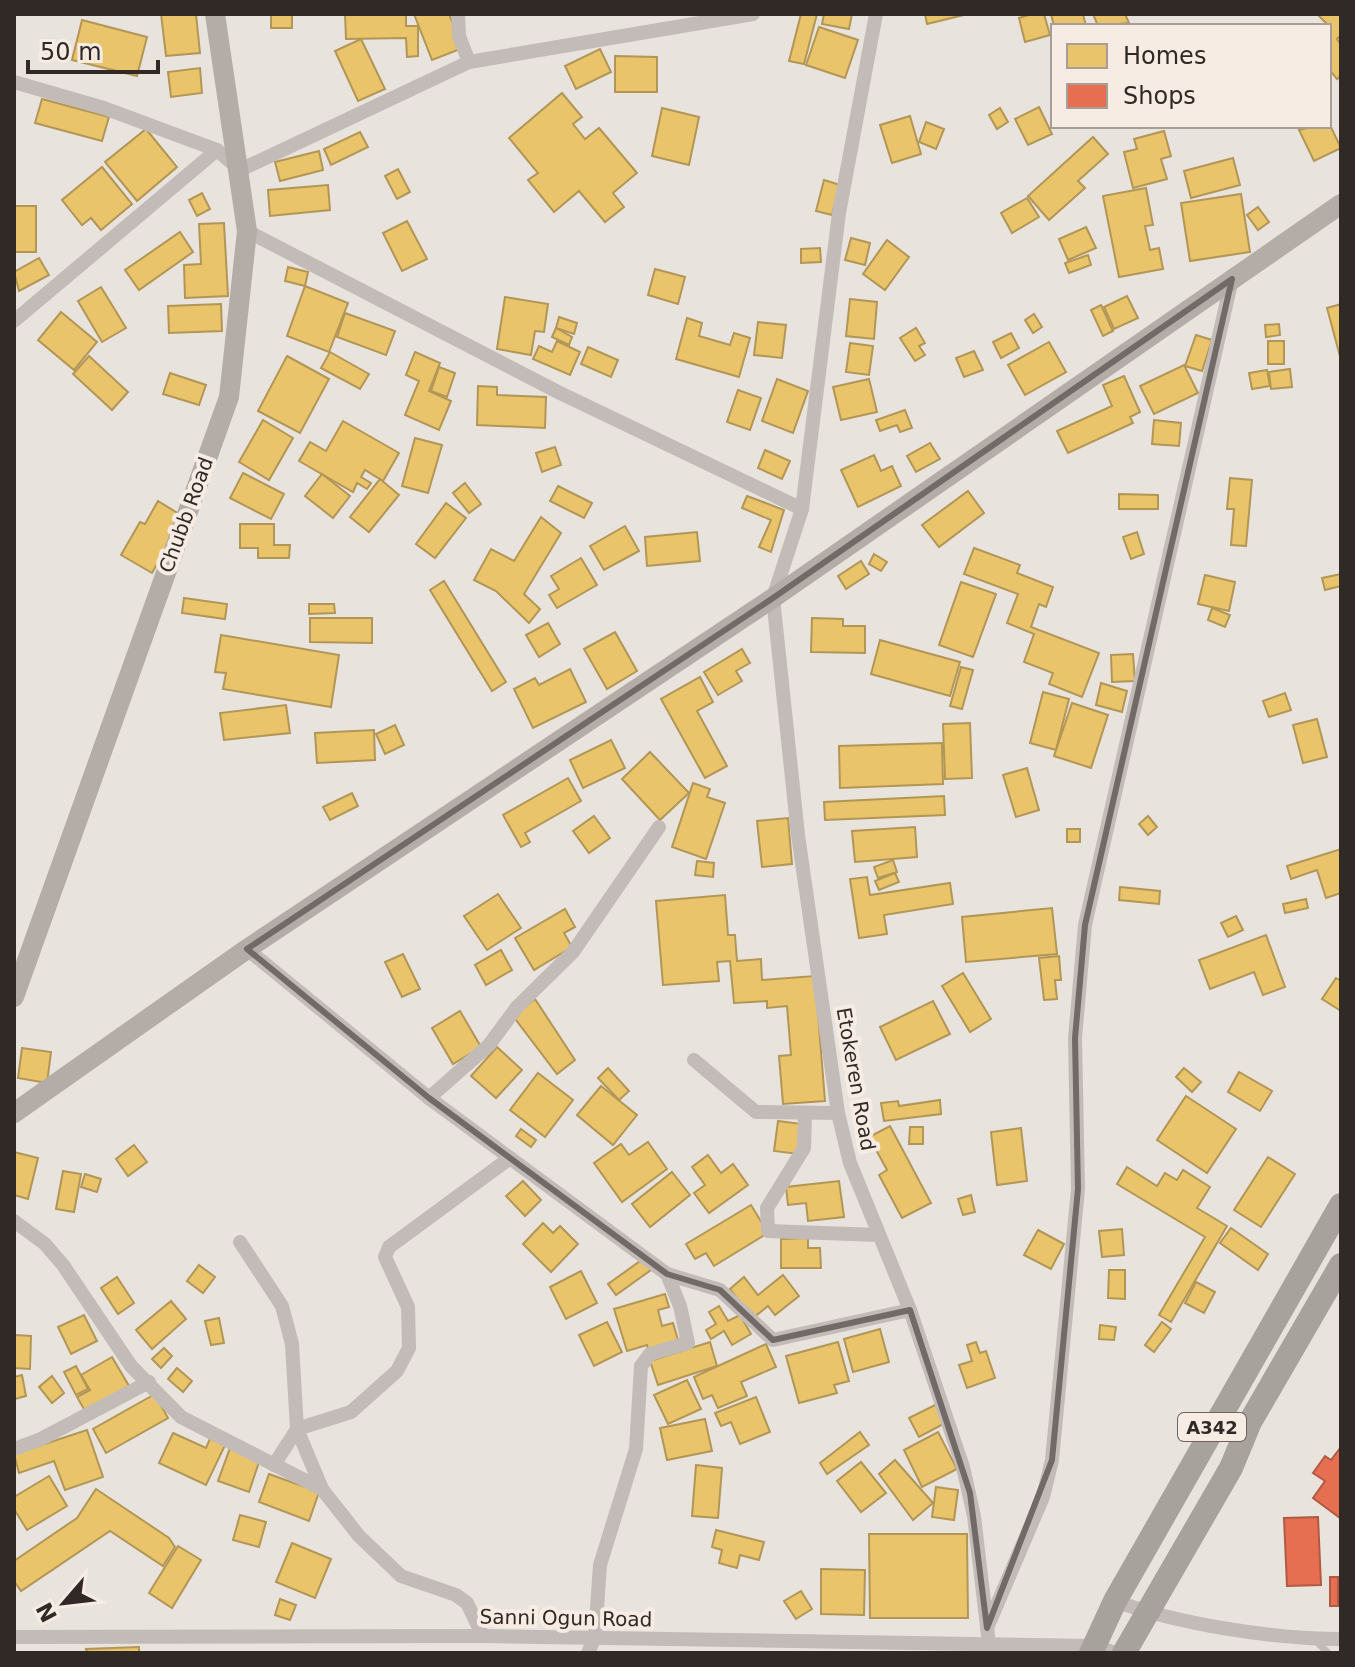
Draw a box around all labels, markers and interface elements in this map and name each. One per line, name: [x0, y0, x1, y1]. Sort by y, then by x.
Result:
scale bar: [28, 24, 158, 74]
legend: [1051, 24, 1331, 128]
text: 50 m: [40, 38, 102, 66]
text: Homes: [1123, 42, 1206, 70]
text: Shops: [1123, 82, 1196, 110]
street label: Chubb Road: [154, 454, 218, 576]
street label: Etokeren Road: [832, 1005, 880, 1153]
road number: A342: [1178, 1413, 1246, 1441]
north arrow: [24, 1563, 104, 1643]
text: N: [31, 1598, 62, 1626]
street label: Sanni Ogun Road: [480, 1604, 652, 1632]

